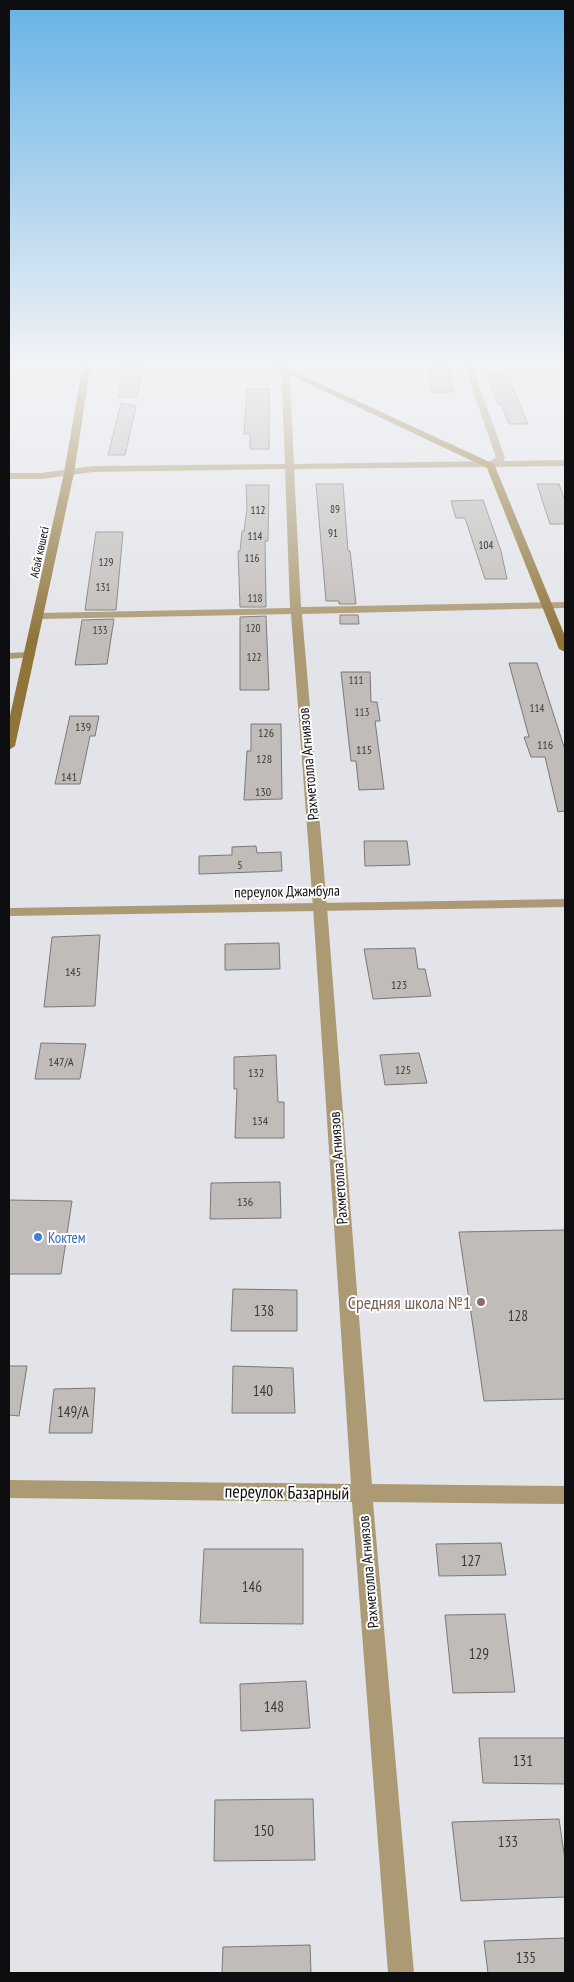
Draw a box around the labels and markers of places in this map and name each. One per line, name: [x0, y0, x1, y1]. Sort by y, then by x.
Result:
place label: Коктем: [48, 1228, 86, 1247]
marker: Коктем: [32, 1231, 44, 1243]
place label: Средняя школа №1: [348, 1291, 471, 1314]
marker: Средняя школа №1: [475, 1296, 487, 1308]

